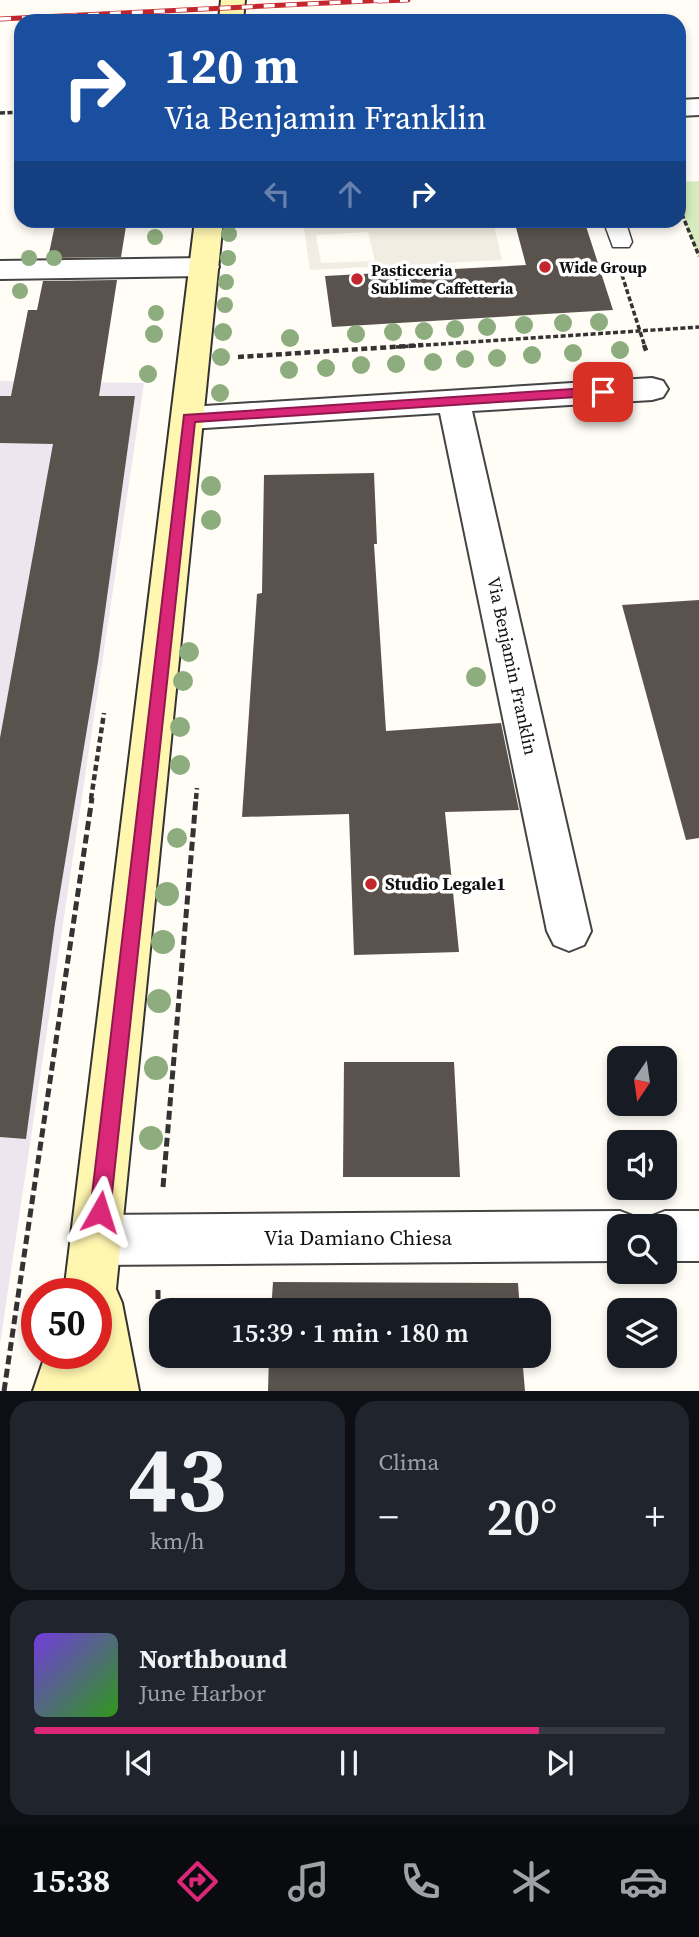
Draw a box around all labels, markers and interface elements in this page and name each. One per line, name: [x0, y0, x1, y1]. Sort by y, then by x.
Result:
text: 120 m: [164, 32, 299, 99]
icon: right: [49, 42, 140, 133]
text: Via Benjamin Franklin: [164, 96, 486, 140]
icon: left: [258, 175, 296, 213]
icon: ahead: [331, 175, 369, 213]
icon: right: [404, 175, 442, 213]
place label: Wide Group: [559, 256, 647, 278]
place label: Pasticceria Sublime Caffetteria: [371, 259, 514, 299]
marker: Wide Group: [537, 259, 553, 275]
marker: Pasticceria Sublime Caffetteria: [349, 271, 365, 287]
pin: [573, 362, 633, 422]
icon: arrive: [584, 373, 622, 411]
street label: Via Benjamin Franklin: [481, 575, 544, 757]
place label: Studio Legale1: [385, 871, 506, 896]
marker: Studio Legale1: [363, 876, 379, 892]
north arrow: [607, 1046, 677, 1116]
map controls: [607, 1046, 677, 1368]
button: sound: [607, 1130, 677, 1200]
position arrow: [63, 1175, 137, 1249]
button: search: [607, 1214, 677, 1284]
street label: Via Damiano Chiesa: [264, 1223, 453, 1252]
speed limit sign: 50: [21, 1278, 112, 1369]
button: layers: [607, 1298, 677, 1368]
text: 15:39 · 1 min · 180 m: [231, 1315, 469, 1351]
text: 43: [128, 1417, 227, 1541]
text: Clima: [379, 1446, 439, 1478]
text: 20°: [486, 1481, 557, 1552]
text: −: [379, 1491, 399, 1543]
text: +: [645, 1491, 665, 1543]
text: km/h: [150, 1525, 205, 1557]
text: Northbound: [139, 1641, 287, 1677]
text: June Harbor: [139, 1677, 266, 1709]
icon: previous: [120, 1744, 158, 1782]
icon: pause: [330, 1744, 368, 1782]
icon: next: [541, 1744, 579, 1782]
icon: directions: [173, 1857, 222, 1906]
icon: music: [284, 1857, 333, 1906]
icon: phone: [396, 1857, 445, 1906]
icon: climate: [507, 1857, 556, 1906]
icon: car: [619, 1857, 668, 1906]
text: 15:38: [31, 1859, 110, 1903]

